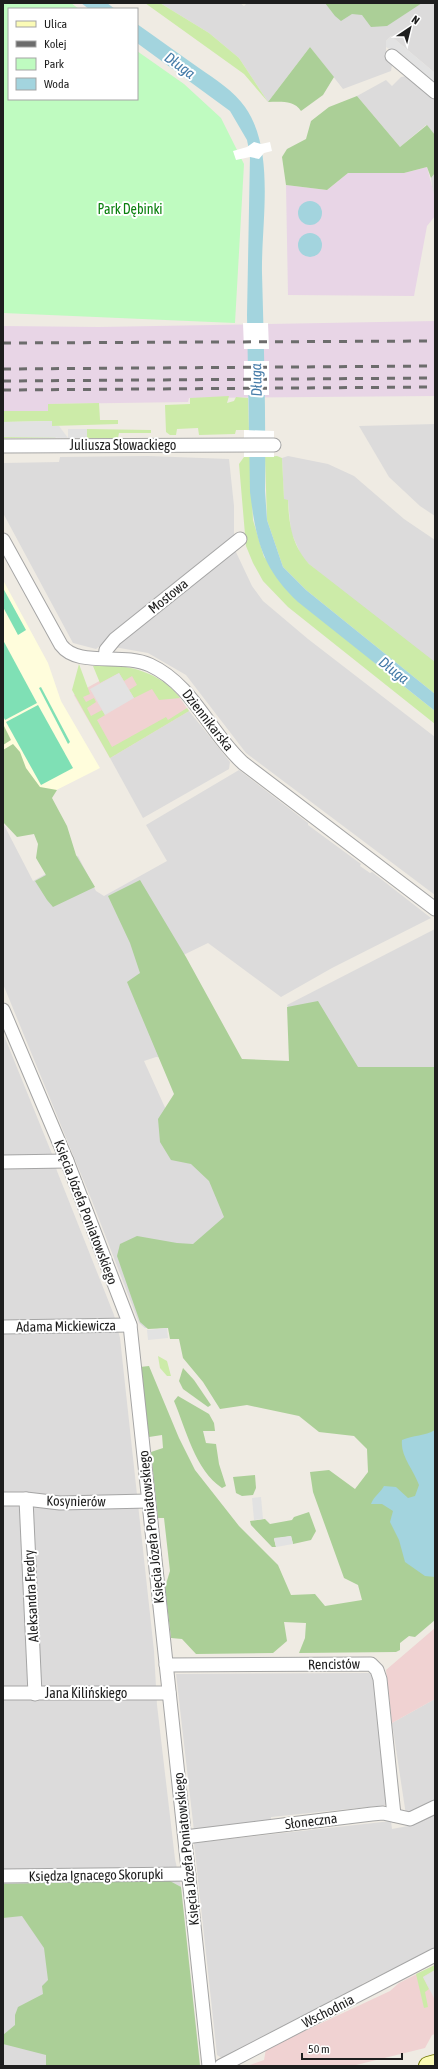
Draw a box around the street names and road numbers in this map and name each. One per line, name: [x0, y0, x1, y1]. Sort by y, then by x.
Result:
street label: Juliusza Słowackiego: [70, 437, 176, 453]
street label: Mostowa: [145, 575, 191, 617]
street label: Dziennikarska: [179, 686, 237, 754]
street label: Księcia Józefa Poniatowskiego: [51, 1137, 121, 1287]
street label: Adama Mickiewicza: [16, 1317, 116, 1335]
street label: Księcia Józefa Poniatowskiego: [135, 1450, 167, 1604]
street label: Kosynierów: [46, 1492, 106, 1510]
street label: Aleksandra Fredry: [21, 1549, 41, 1643]
street label: Rencistów: [308, 1656, 361, 1672]
street label: Jana Kilińskiego: [45, 1685, 127, 1701]
street label: Księcia Józefa Poniatowskiego: [170, 1772, 202, 1926]
street label: Słoneczna: [284, 1810, 338, 1832]
street label: Księdza Ignacego Skorupki: [28, 1866, 164, 1884]
street label: Wschodnia: [299, 1991, 357, 2031]

